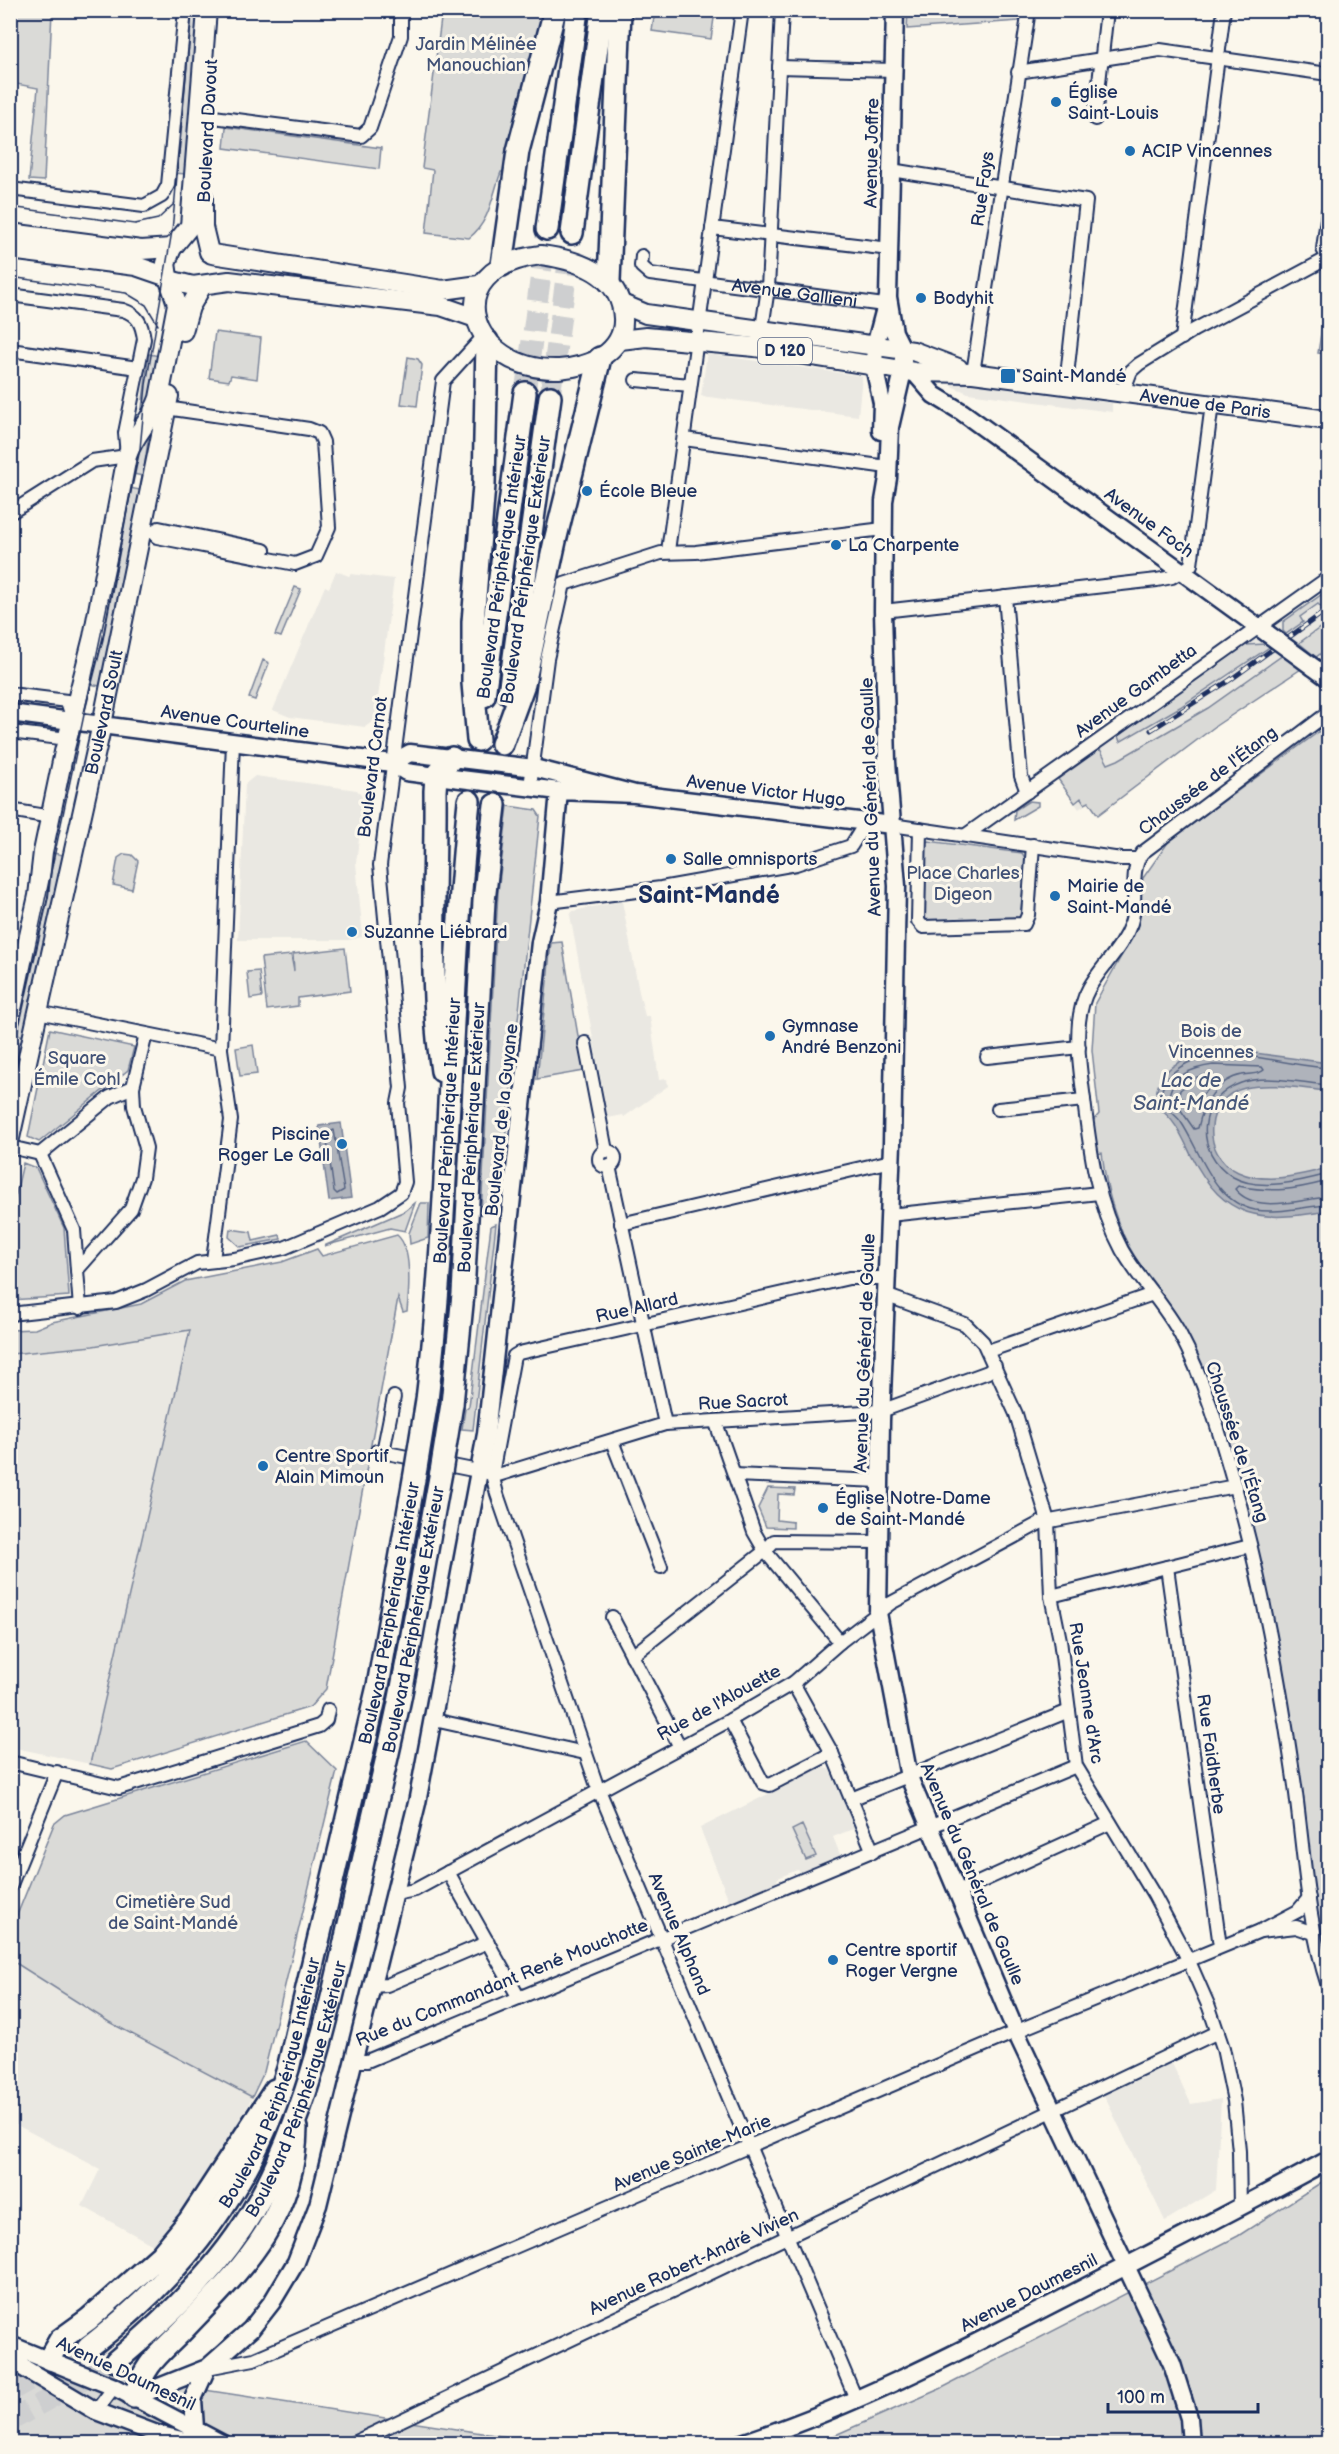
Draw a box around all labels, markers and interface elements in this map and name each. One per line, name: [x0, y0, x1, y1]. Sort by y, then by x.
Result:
park label: Jardin Mélinée Manouchian: [415, 34, 537, 76]
street label: Boulevard Davout: [194, 58, 222, 203]
place label: Église Saint-Louis: [1068, 80, 1159, 124]
marker: Église Saint-Louis: [1049, 95, 1063, 109]
street label: Avenue Joffre: [861, 97, 883, 208]
place label: ACIP Vincennes: [1142, 141, 1272, 162]
marker: ACIP Vincennes: [1123, 144, 1137, 158]
street label: Rue Fays: [967, 150, 999, 228]
street label: Avenue Gallieni: [731, 274, 859, 312]
place label: Bodyhit: [933, 288, 994, 309]
marker: Bodyhit: [914, 291, 928, 305]
road number: D 120: [758, 338, 812, 364]
place label: Saint-Mandé: [1022, 366, 1127, 387]
marker: Saint-Mandé: [999, 367, 1017, 385]
street label: Avenue de Paris: [1139, 385, 1272, 423]
street label: Boulevard Périphérique Intérieur: [473, 433, 531, 700]
street label: Boulevard Périphérique Extérieur: [497, 434, 555, 706]
place label: École Bleue: [599, 479, 698, 502]
marker: École Bleue: [580, 484, 594, 498]
street label: Avenue Foch: [1100, 484, 1198, 562]
place label: La Charpente: [848, 535, 960, 556]
marker: La Charpente: [829, 538, 843, 552]
street label: Avenue Gambetta: [1071, 640, 1201, 742]
street label: Boulevard Soult: [81, 648, 127, 777]
street label: Avenue du Général de Gaulle: [856, 677, 886, 917]
street label: Boulevard Carnot: [354, 695, 392, 839]
street label: Avenue Courteline: [159, 701, 311, 743]
street label: Chaussée de l'Étang: [1133, 720, 1281, 840]
street label: Avenue Victor Hugo: [685, 771, 847, 811]
place label: Salle omnisports: [683, 849, 818, 870]
marker: Salle omnisports: [664, 852, 678, 866]
park label: Place Charles Digeon: [906, 863, 1020, 905]
place label: Mairie de Saint-Mandé: [1067, 876, 1172, 918]
district label: Saint-Mandé: [638, 881, 780, 910]
marker: Mairie de Saint-Mandé: [1048, 889, 1062, 903]
place label: Suzanne Liébrard: [364, 922, 508, 943]
marker: Suzanne Liébrard: [345, 925, 359, 939]
street label: Boulevard Périphérique Intérieur: [429, 997, 465, 1265]
street label: Boulevard Périphérique Extérieur: [454, 1001, 489, 1274]
place label: Gymnase André Benzoni: [782, 1016, 901, 1058]
park label: Bois de Vincennes: [1168, 1021, 1254, 1063]
street label: Boulevard de la Guyane: [481, 1022, 523, 1217]
marker: Gymnase André Benzoni: [763, 1029, 777, 1043]
park label: Square Émile Cohl: [34, 1048, 120, 1090]
water label: Lac de Saint-Mandé: [1133, 1069, 1249, 1116]
place label: Piscine Roger Le Gall: [217, 1124, 330, 1166]
marker: Piscine Roger Le Gall: [335, 1137, 349, 1151]
street label: Avenue du Général de Gaulle: [850, 1233, 880, 1473]
street label: Rue Allard: [594, 1288, 680, 1328]
street label: Chaussée de l'Étang: [1201, 1358, 1275, 1525]
street label: Rue Sacrot: [697, 1389, 789, 1415]
place label: Centre Sportif Alain Mimoun: [275, 1446, 389, 1488]
marker: Centre Sportif Alain Mimoun: [256, 1459, 270, 1473]
street label: Boulevard Périphérique Intérieur: [354, 1480, 424, 1747]
street label: Boulevard Périphérique Extérieur: [378, 1484, 449, 1755]
place label: Église Notre-Dame de Saint-Mandé: [835, 1486, 991, 1530]
marker: Église Notre-Dame de Saint-Mandé: [816, 1501, 830, 1515]
street label: Rue Jeanne d'Arc: [1064, 1621, 1108, 1765]
street label: Rue de l'Alouette: [654, 1660, 785, 1746]
street label: Rue Faidherbe: [1192, 1693, 1230, 1816]
street label: Avenue du Général de Gaulle: [916, 1760, 1029, 1988]
street label: Avenue Alphand: [644, 1869, 714, 1999]
park label: Cimetière Sud de Saint-Mandé: [108, 1892, 238, 1934]
street label: Rue du Commandant René Mouchotte: [353, 1914, 652, 2051]
place label: Centre sportif Roger Vergne: [845, 1940, 958, 1982]
marker: Centre sportif Roger Vergne: [826, 1953, 840, 1967]
street label: Boulevard Périphérique Intérieur: [214, 1955, 324, 2212]
street label: Boulevard Périphérique Extérieur: [241, 1959, 351, 2221]
street label: Avenue Sainte-Marie: [610, 2110, 775, 2196]
street label: Avenue Robert-André Vivien: [586, 2204, 802, 2320]
street label: Avenue Daumesnil: [957, 2249, 1101, 2337]
street label: Avenue Daumesnil: [53, 2333, 199, 2415]
scale bar: [1108, 2376, 1258, 2414]
text: 100 m: [1117, 2387, 1165, 2408]

